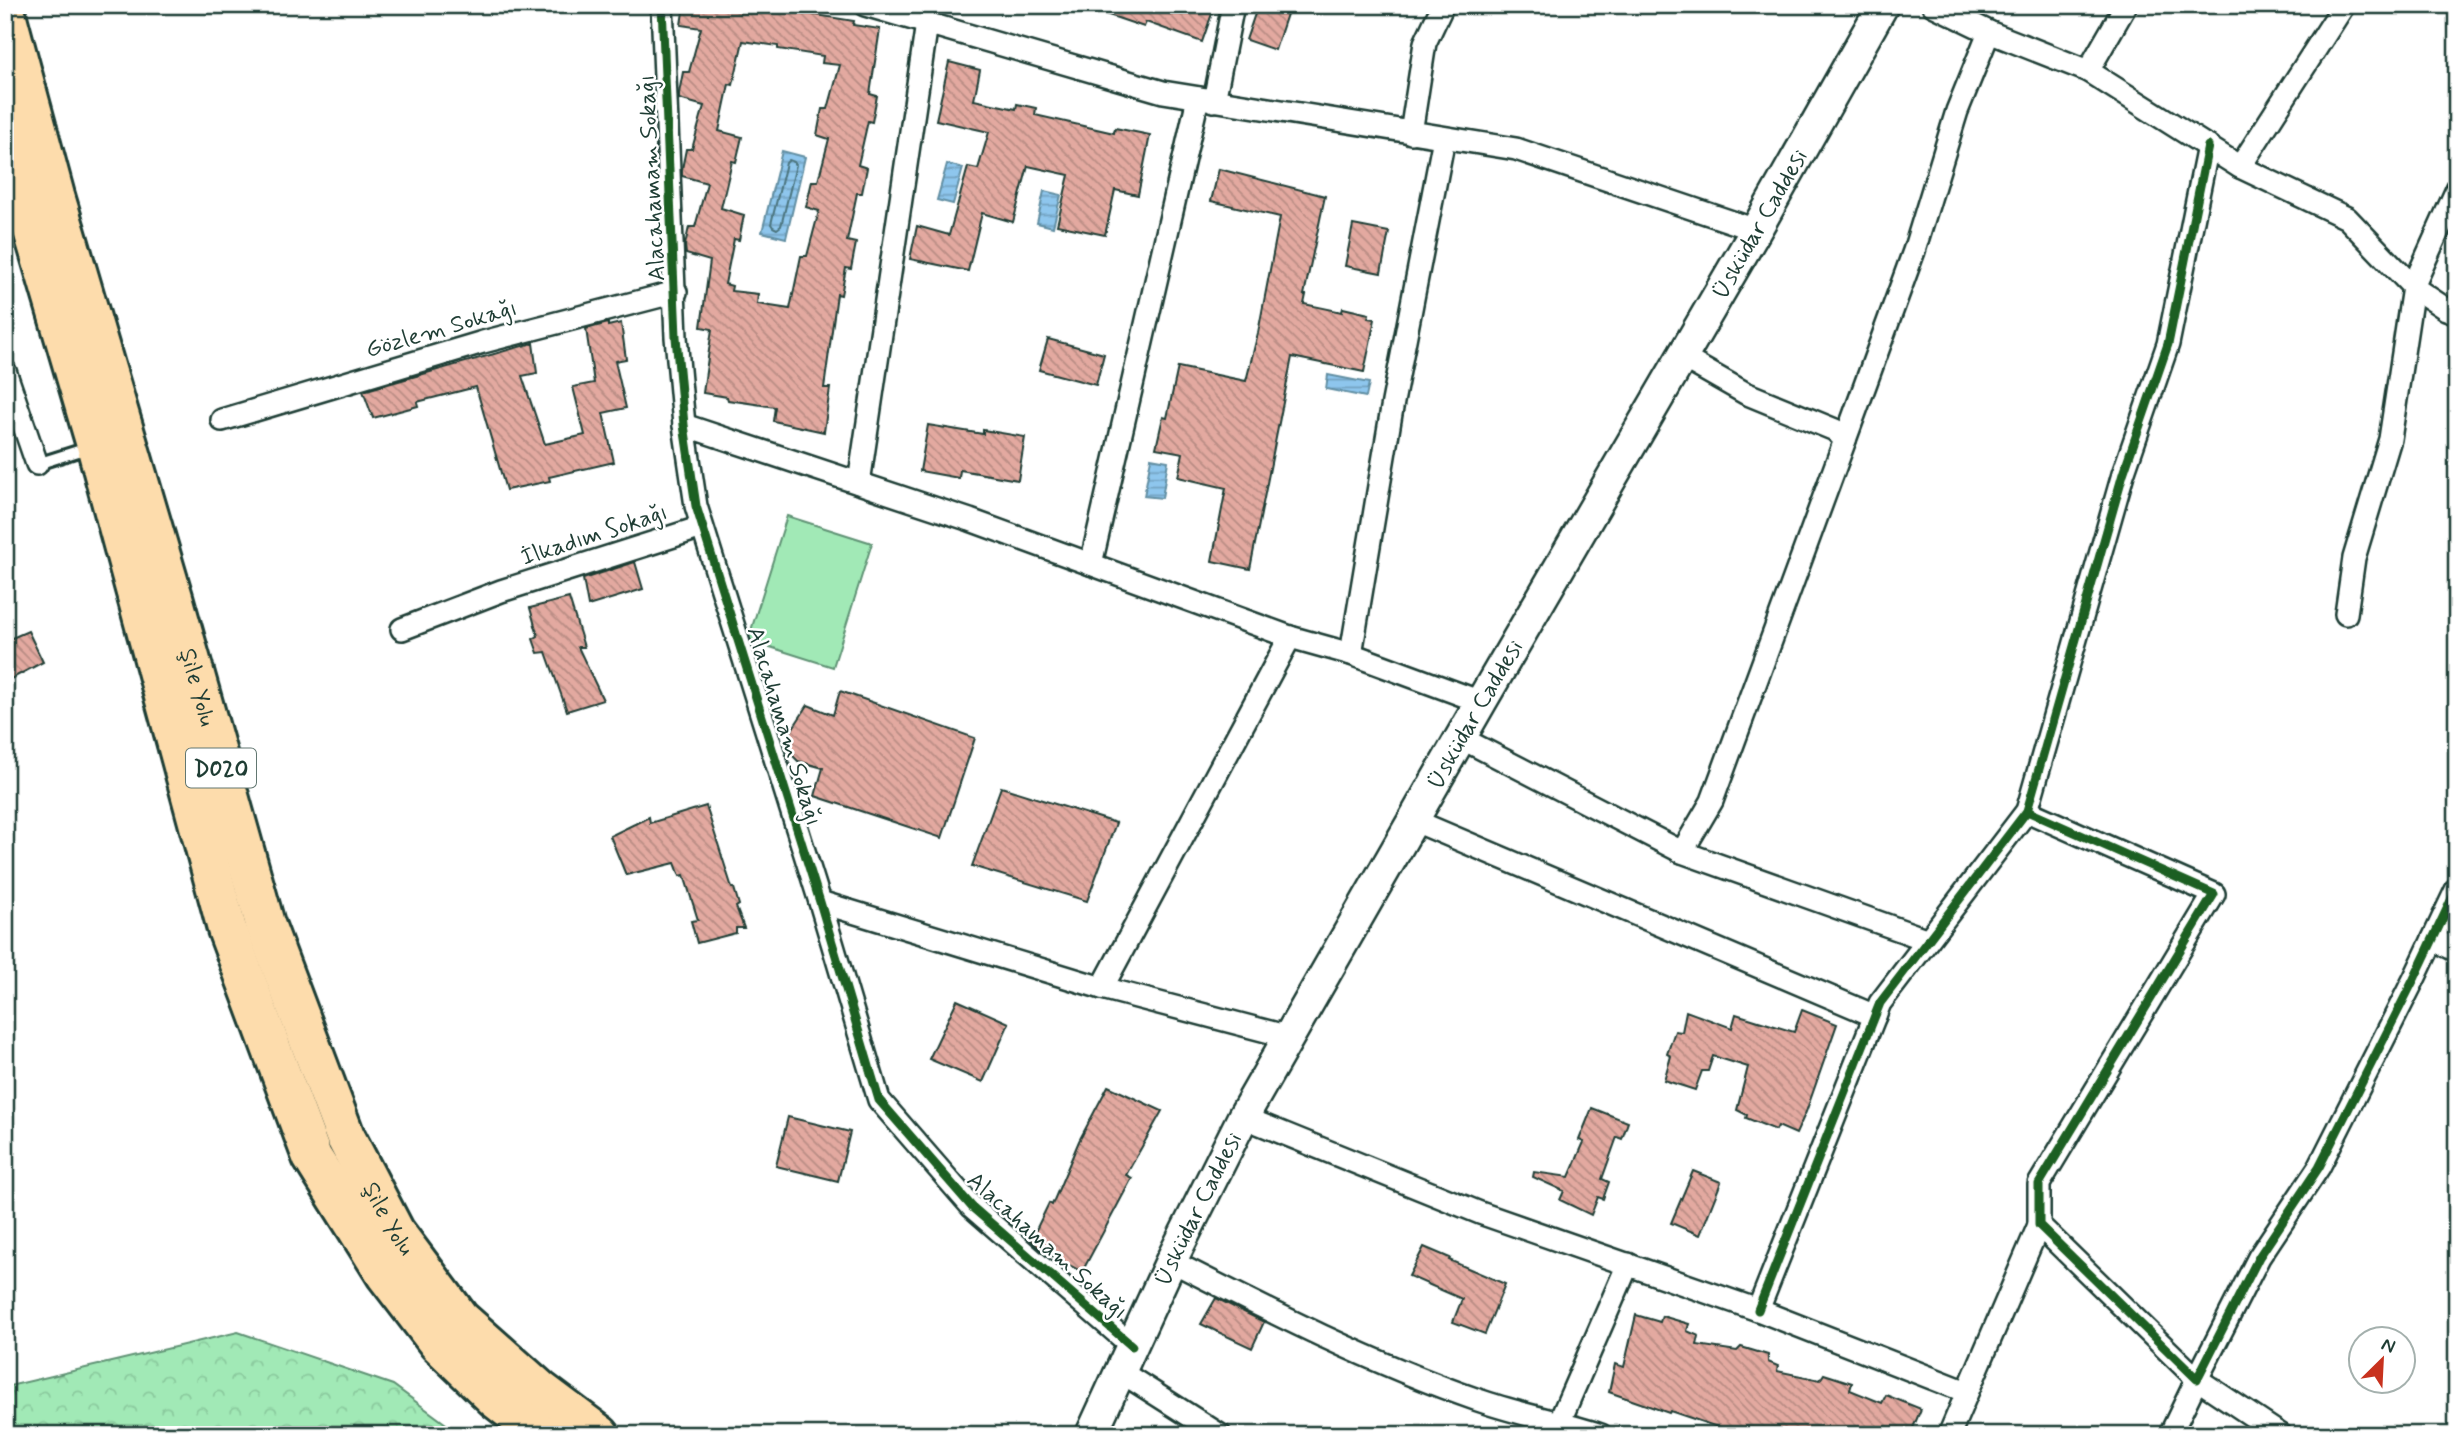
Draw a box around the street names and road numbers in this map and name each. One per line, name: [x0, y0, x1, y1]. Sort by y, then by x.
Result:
street label: Alacahamam Sokağı: [632, 74, 673, 282]
street label: Üsküdar Caddesi: [1705, 144, 1815, 305]
street label: Gözlem Sokağı: [362, 293, 521, 366]
street label: İlkadım Sokağı: [517, 497, 672, 574]
street label: Alacahamam Sokağı: [739, 623, 829, 830]
street label: Üsküdar Caddesi: [1420, 634, 1531, 795]
street label: Şile Yolu: [171, 645, 223, 730]
road number: D020: [186, 748, 256, 788]
street label: Üsküdar Caddesi: [1148, 1127, 1250, 1291]
street label: Alacahamam Sokağı: [960, 1165, 1134, 1327]
street label: Şile Yolu: [355, 1177, 421, 1262]

